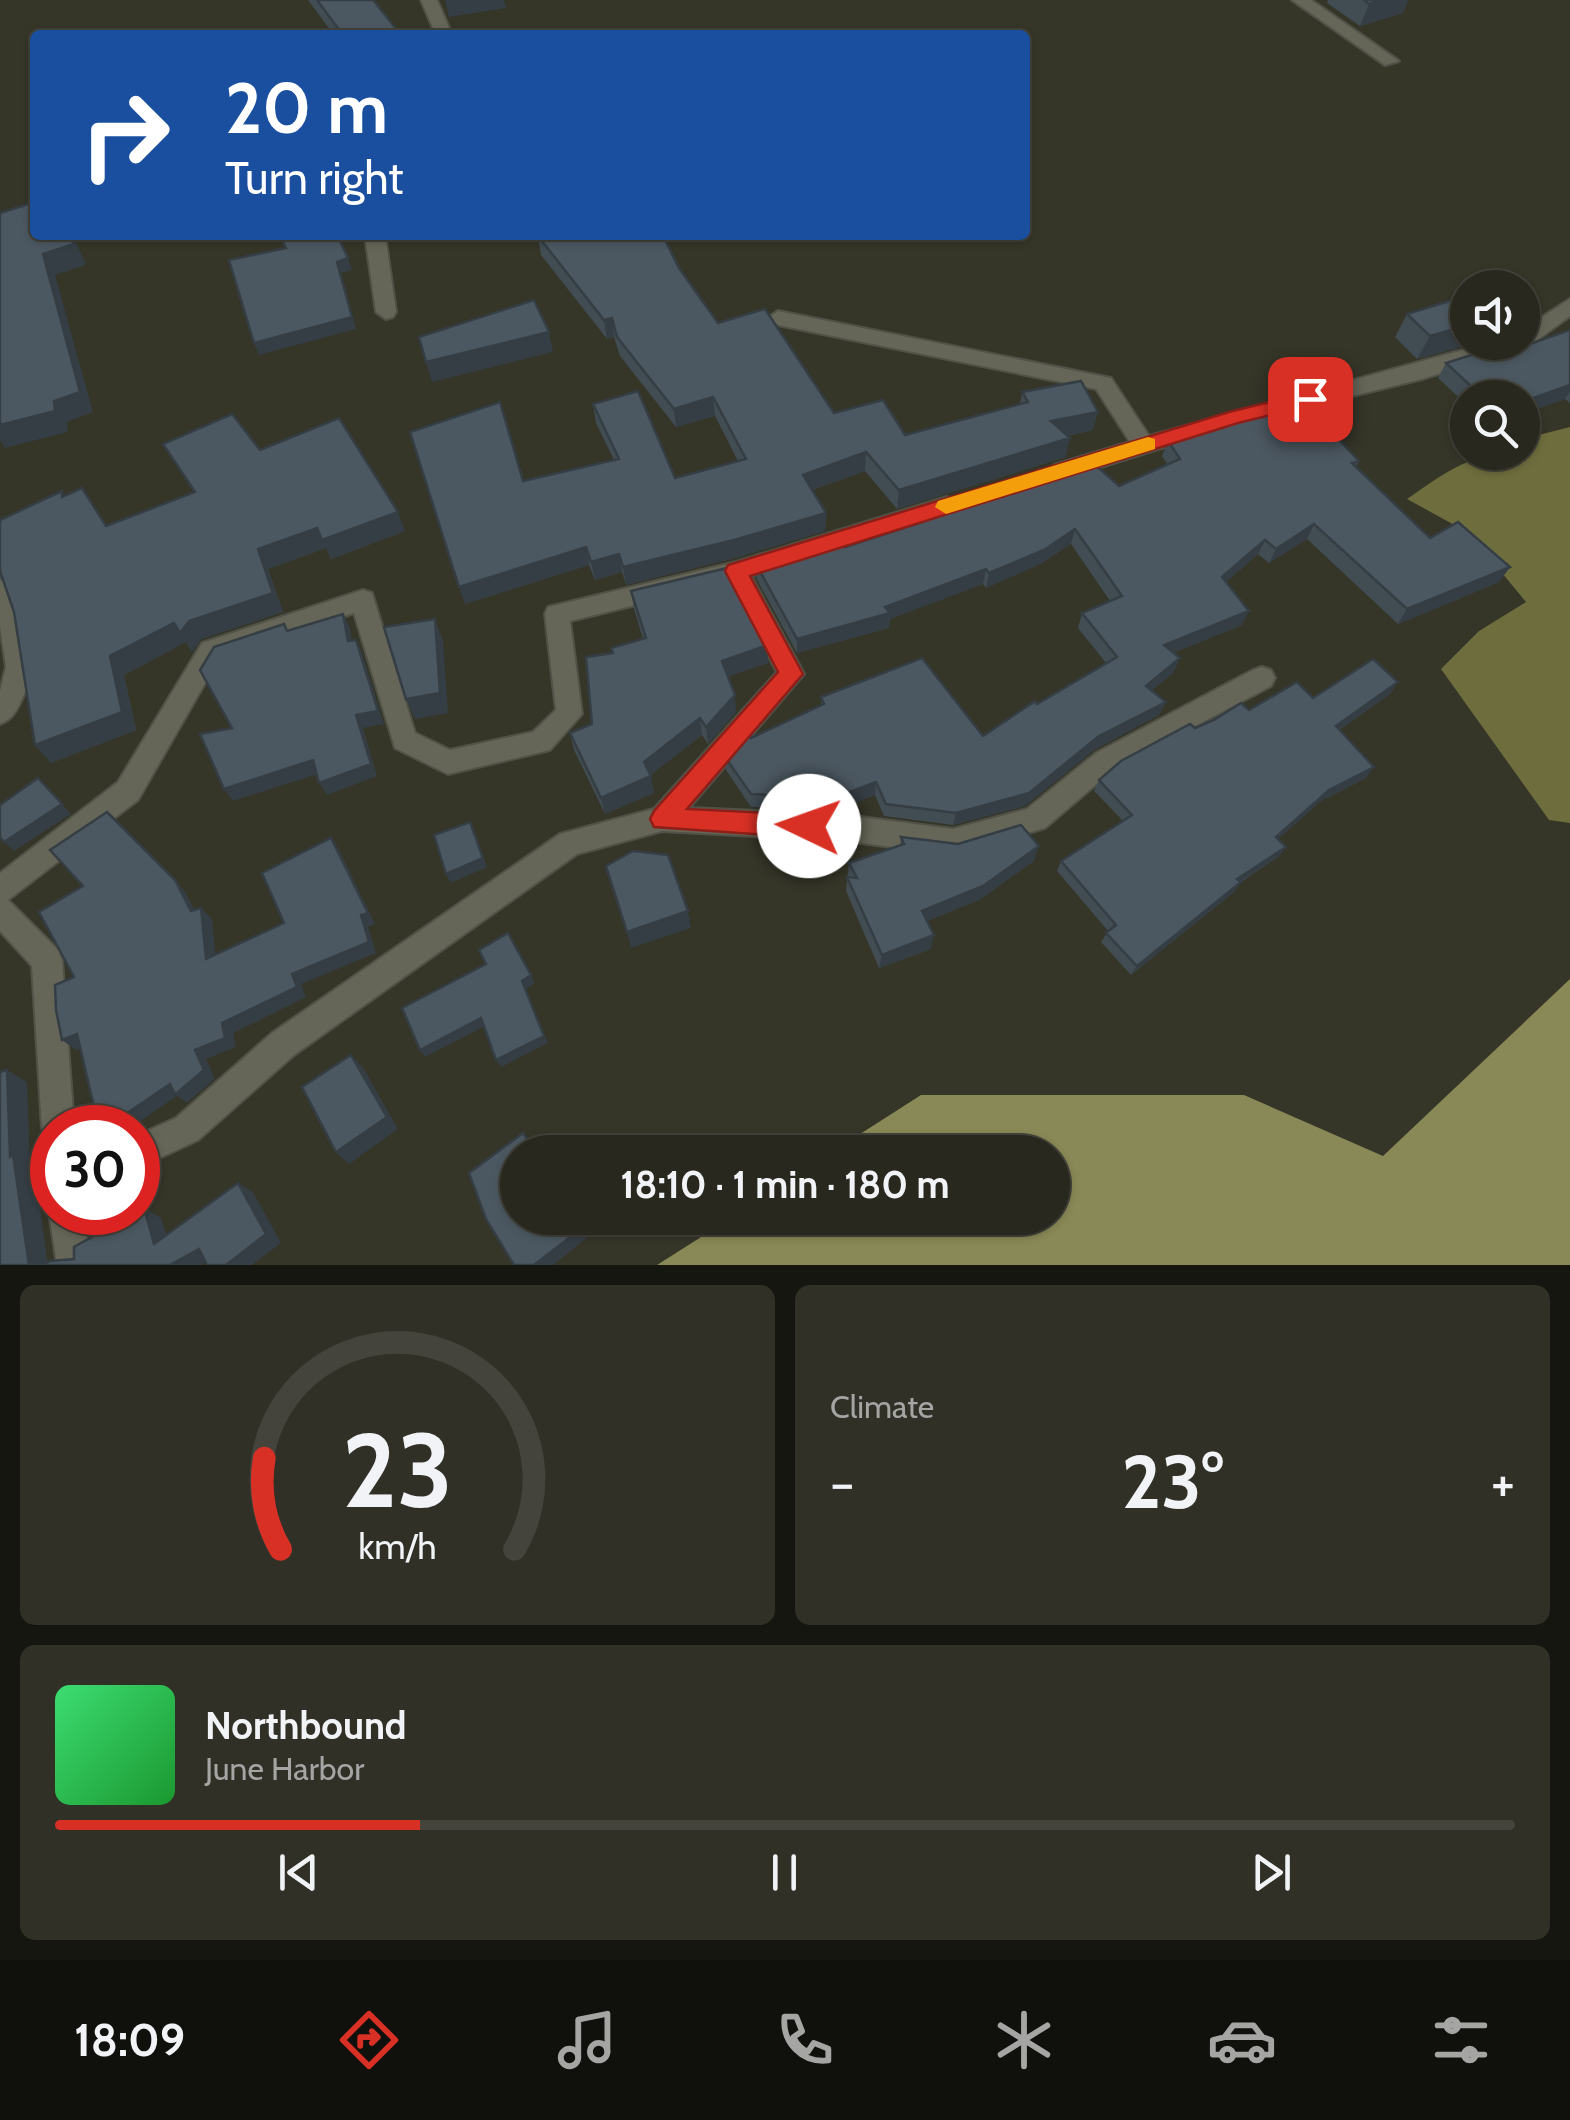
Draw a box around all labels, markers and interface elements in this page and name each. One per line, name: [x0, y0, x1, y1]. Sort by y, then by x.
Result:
text: 20 m: [225, 65, 388, 151]
icon: right: [60, 70, 190, 200]
text: Turn right: [225, 151, 404, 205]
map controls: [1450, 270, 1540, 470]
button: sound: [1450, 270, 1540, 360]
pin: [1268, 357, 1353, 442]
icon: arrive: [1283, 372, 1338, 427]
button: search: [1450, 380, 1540, 470]
position arrow: [757, 774, 861, 878]
speed limit sign: 30: [30, 1105, 160, 1235]
text: 18:10 · 1 min · 180 m: [620, 1161, 950, 1208]
text: Climate: [830, 1387, 934, 1426]
text: 23: [342, 1407, 453, 1533]
text: 23°: [1122, 1436, 1223, 1527]
text: −: [830, 1449, 854, 1516]
text: +: [1491, 1449, 1515, 1516]
text: km/h: [358, 1525, 437, 1568]
text: Northbound: [205, 1702, 407, 1749]
text: June Harbor: [205, 1749, 364, 1788]
icon: previous: [271, 1845, 326, 1900]
icon: pause: [757, 1845, 812, 1900]
icon: next: [1244, 1845, 1299, 1900]
icon: directions: [334, 2005, 404, 2075]
icon: music: [552, 2005, 622, 2075]
icon: phone: [770, 2005, 840, 2075]
icon: climate: [989, 2005, 1059, 2075]
icon: car: [1207, 2005, 1277, 2075]
icon: filters: [1426, 2005, 1496, 2075]
text: 18:09: [74, 2013, 185, 2067]

